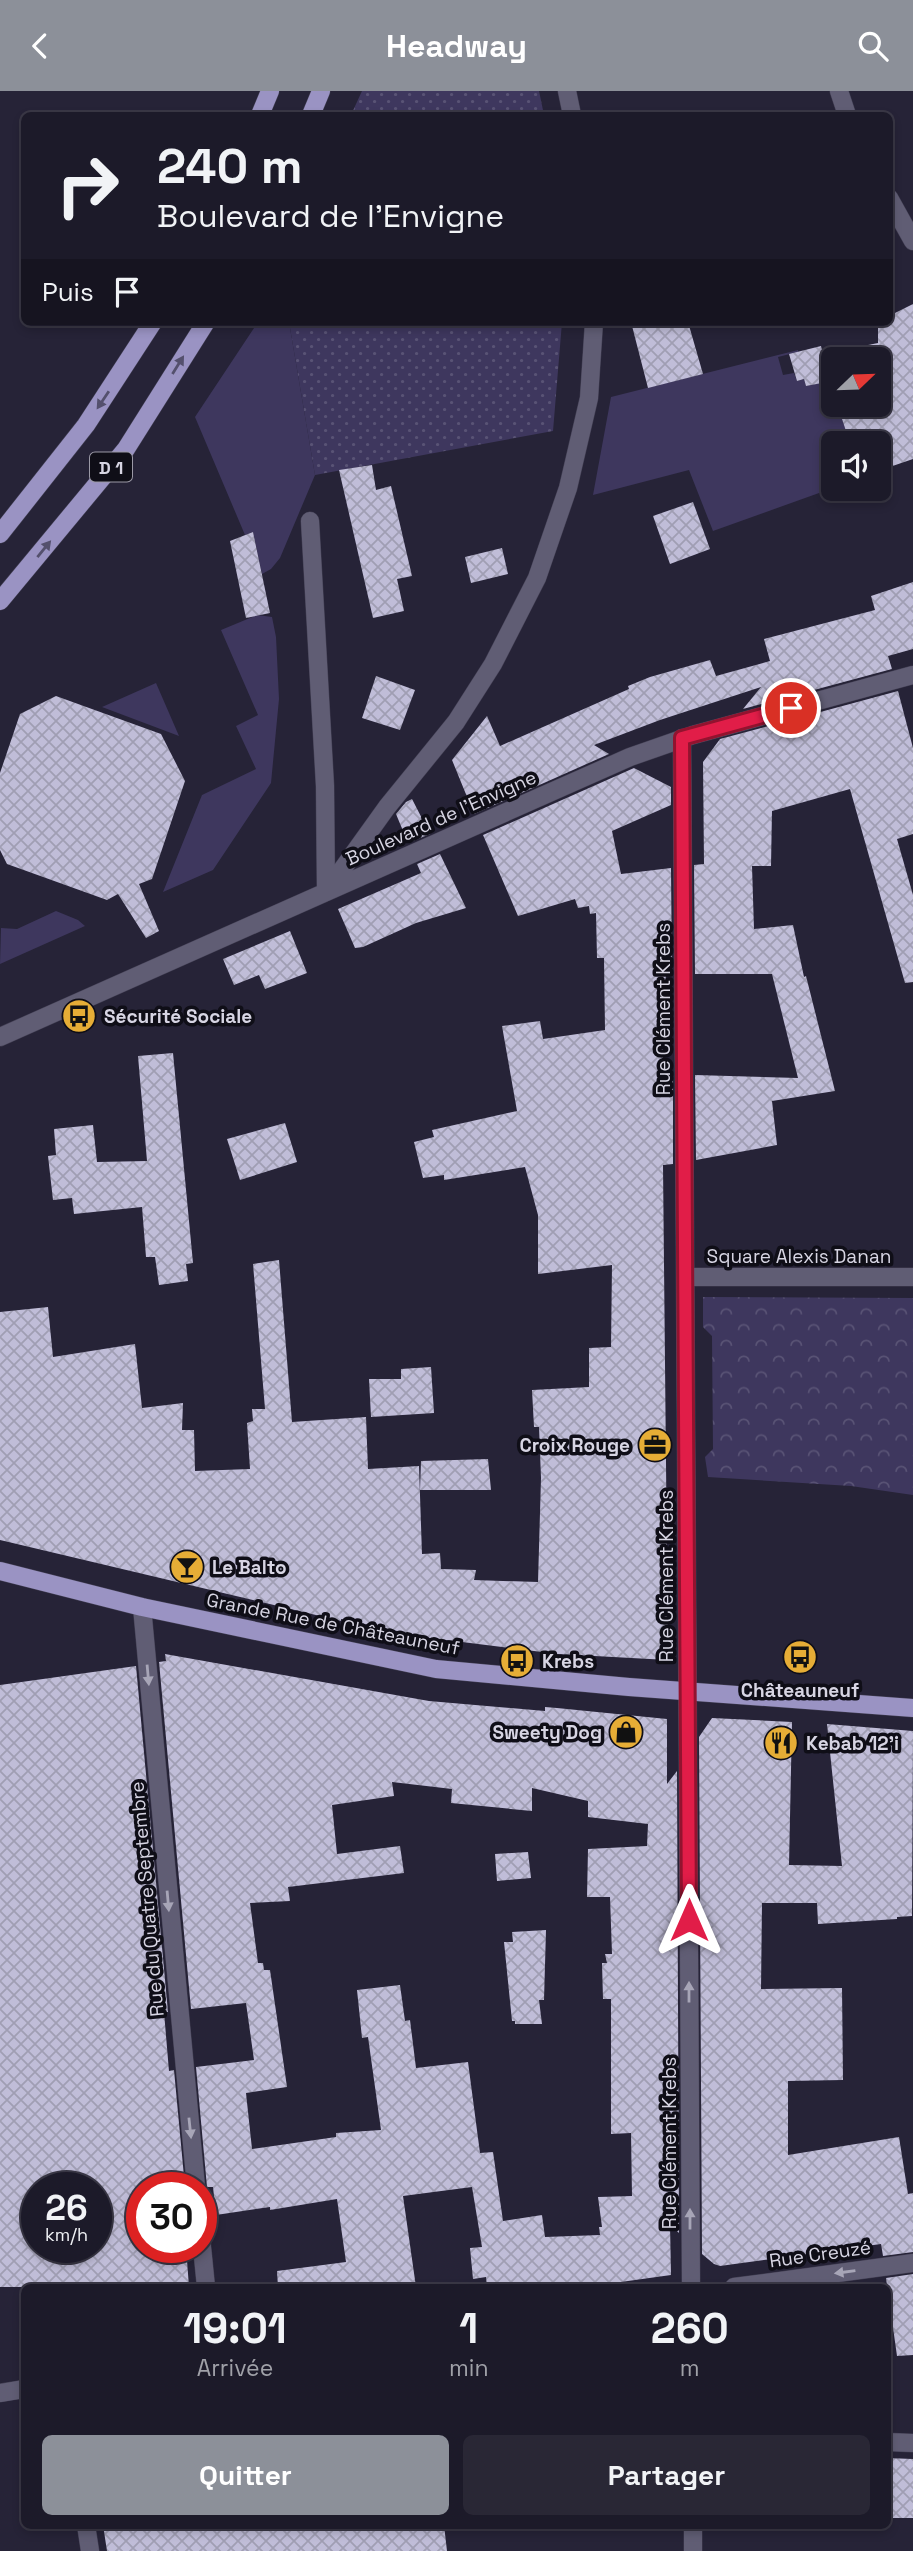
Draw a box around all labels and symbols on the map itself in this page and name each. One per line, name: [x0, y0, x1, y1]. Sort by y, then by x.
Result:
north arrow: [821, 347, 891, 417]
one-way arrow: [172, 356, 185, 375]
one-way arrow: [96, 391, 110, 409]
road number: D 1: [90, 453, 132, 481]
one-way arrow: [37, 540, 52, 558]
pin: [761, 678, 821, 738]
street label: Boulevard de l'Envigne: [342, 765, 540, 871]
street label: Rue Clément Krebs: [651, 923, 676, 1095]
bus stop icon: Sécurité Sociale: [60, 997, 98, 1035]
place label: Sécurité Sociale: [104, 1004, 252, 1029]
street label: Square Alexis Danan: [707, 1244, 891, 1269]
office icon: Croix Rouge: [636, 1426, 674, 1464]
place label: Croix Rouge: [519, 1433, 630, 1458]
street label: Rue Clément Krebs: [654, 1490, 679, 1662]
bar icon: Le Balto: [168, 1548, 206, 1586]
place label: Le Balto: [212, 1555, 287, 1580]
street label: Grande Rue de Châteauneuf: [204, 1587, 462, 1661]
bus stop icon: Châteauneuf: [781, 1638, 819, 1676]
bus stop icon: Krebs: [498, 1642, 536, 1680]
place label: Krebs: [542, 1649, 594, 1674]
one-way arrow: [143, 1664, 154, 1686]
place label: Châteauneuf: [741, 1678, 859, 1703]
shop icon: Sweety Dog: [607, 1713, 645, 1751]
place label: Sweety Dog: [492, 1720, 602, 1745]
restaurant icon: Kebab 12'i: [762, 1724, 800, 1762]
place label: Kebab 12'i: [806, 1731, 899, 1756]
street label: Rue du Quatre Septembre: [124, 1780, 170, 2018]
position arrow: [652, 1883, 726, 1957]
one-way arrow: [163, 1891, 174, 1913]
one-way arrow: [683, 1980, 695, 2002]
street label: Rue Clément Krebs: [657, 2057, 682, 2229]
one-way arrow: [185, 2117, 196, 2139]
speed limit sign: 30: [126, 2172, 217, 2263]
one-way arrow: [684, 2208, 696, 2230]
street label: Rue Creuzé: [768, 2234, 872, 2274]
one-way arrow: [834, 2266, 856, 2277]

